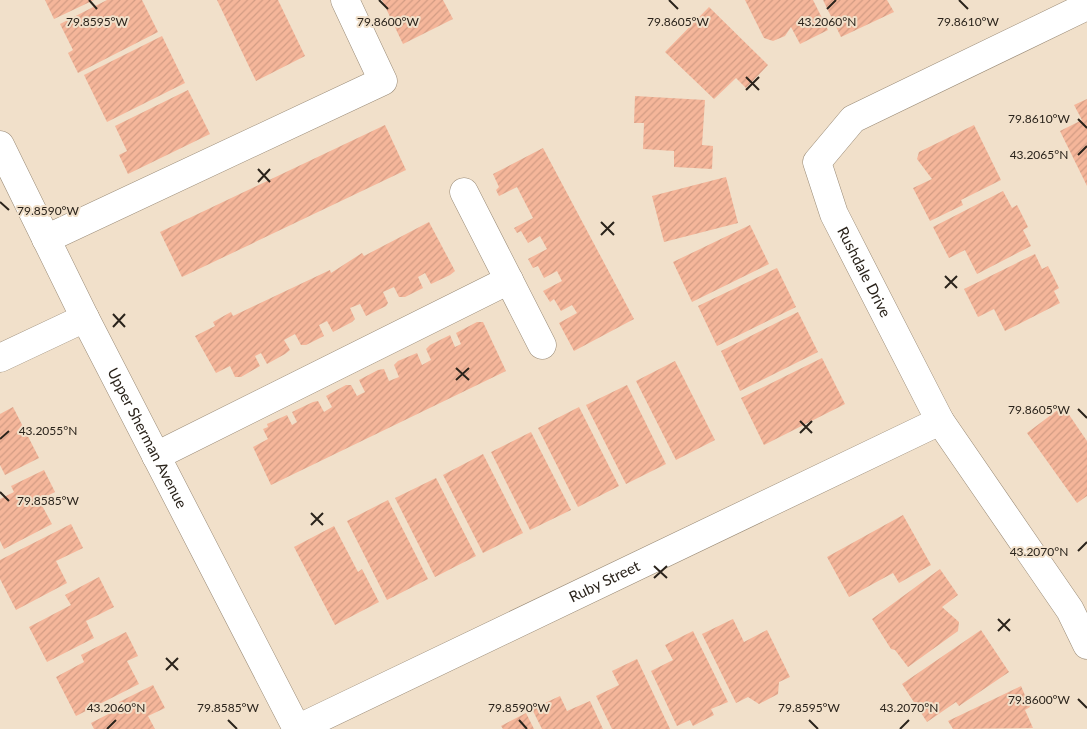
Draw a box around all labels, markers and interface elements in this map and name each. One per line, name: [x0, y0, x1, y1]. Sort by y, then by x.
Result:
text: 79.8595°W: [66, 14, 129, 29]
text: 79.8600°W: [357, 14, 420, 29]
text: 79.8605°W: [647, 14, 710, 29]
text: 43.2060°N: [798, 14, 856, 29]
text: 79.8610°W: [937, 14, 1000, 29]
text: 79.8610°W: [1008, 111, 1071, 126]
text: 43.2065°N: [1010, 147, 1068, 162]
text: 79.8590°W: [17, 203, 80, 218]
street label: Rushdale Drive: [834, 223, 895, 320]
street label: Upper Sherman Avenue: [104, 364, 192, 511]
text: 79.8605°W: [1008, 402, 1071, 417]
text: 43.2055°N: [19, 423, 77, 438]
text: 79.8585°W: [17, 493, 80, 508]
text: 43.2070°N: [1010, 544, 1068, 559]
street label: Ruby Street: [566, 556, 643, 605]
text: 79.8600°W: [1008, 692, 1071, 707]
text: 43.2060°N: [87, 700, 145, 715]
text: 79.8585°W: [197, 700, 260, 715]
text: 79.8590°W: [488, 700, 551, 715]
text: 79.8595°W: [778, 700, 841, 715]
text: 43.2070°N: [880, 700, 938, 715]

